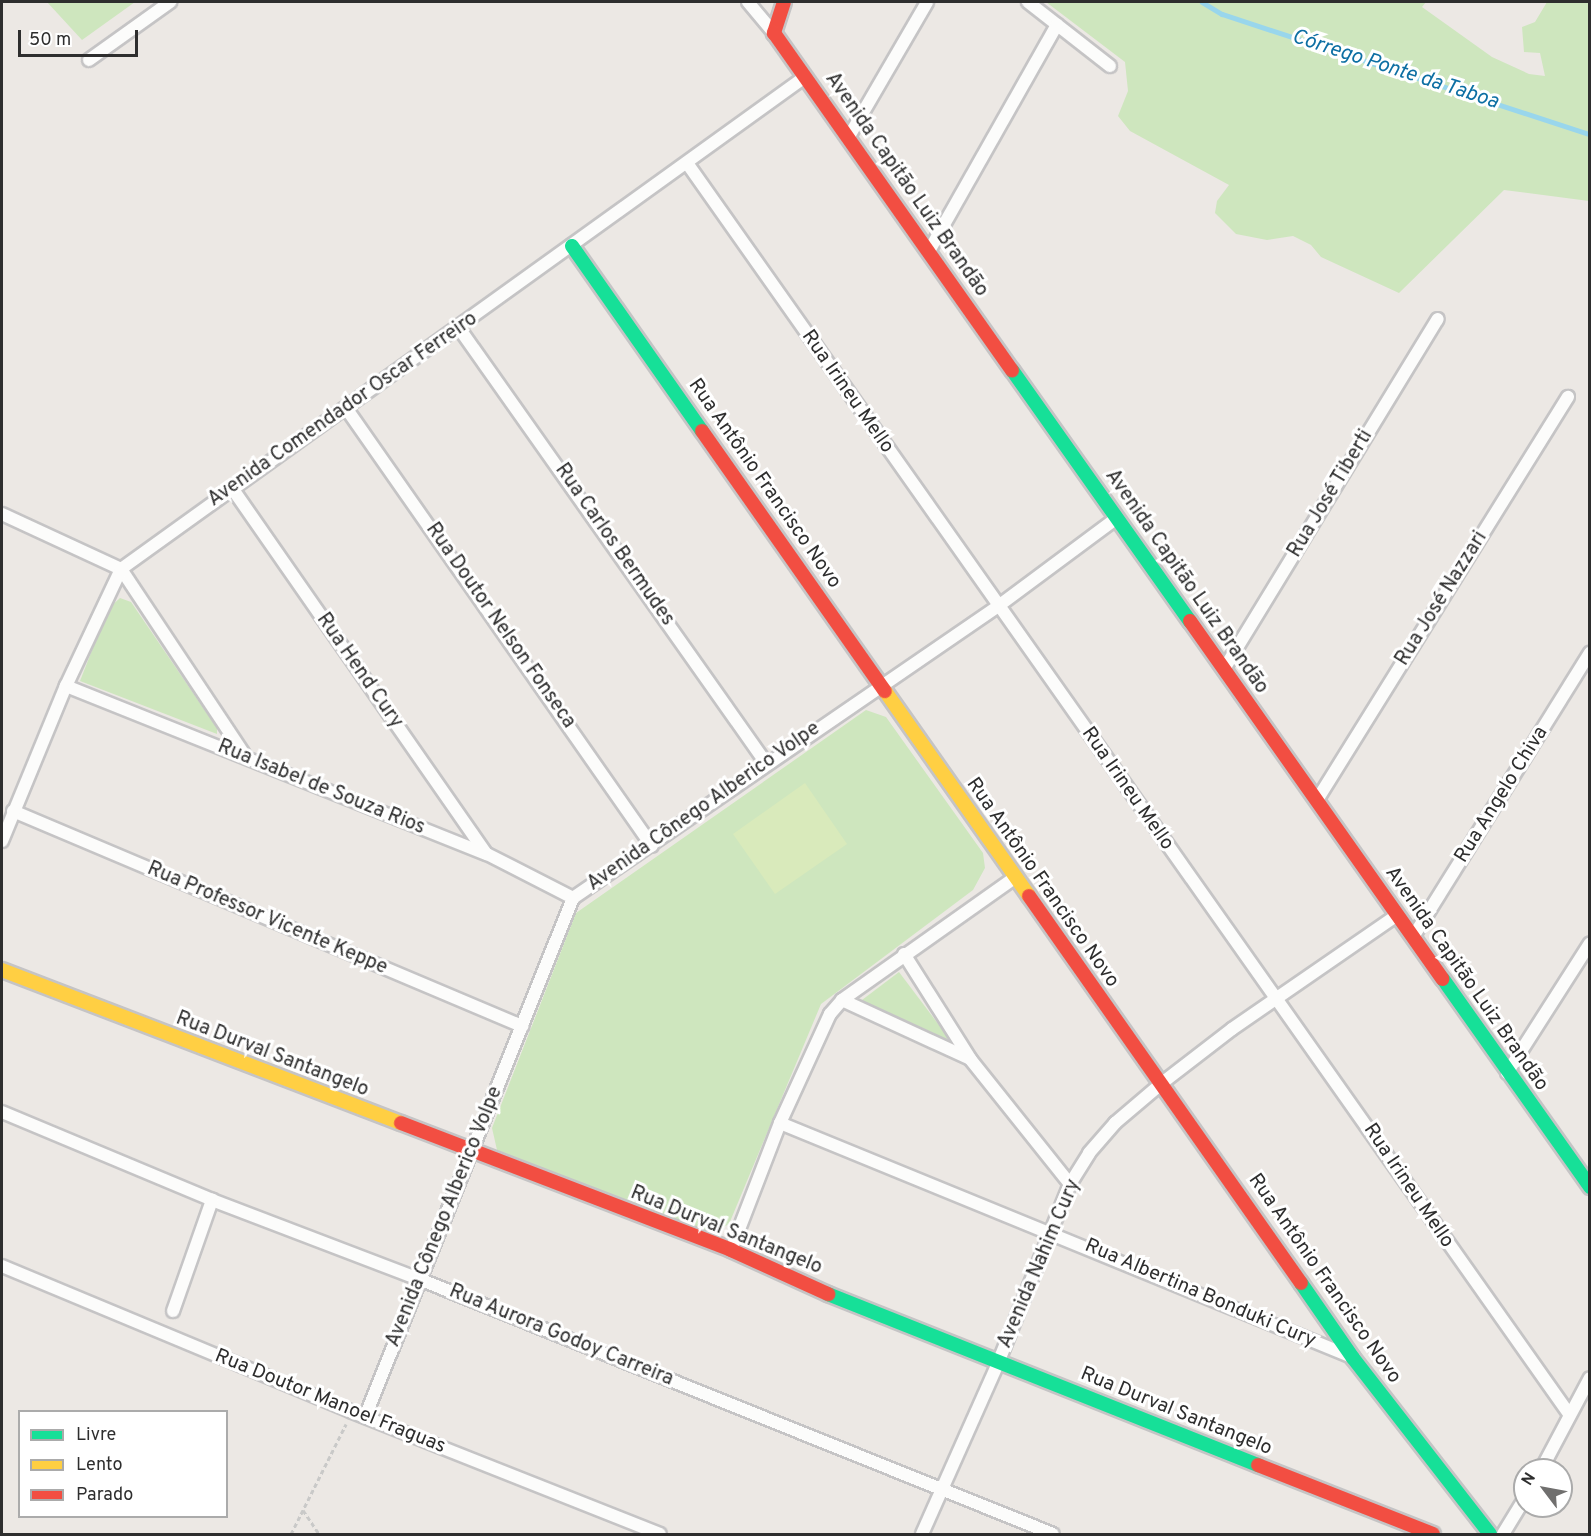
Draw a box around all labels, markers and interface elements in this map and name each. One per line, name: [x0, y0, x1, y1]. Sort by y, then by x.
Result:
scale bar: [21, 18, 141, 56]
water label: Córrego Ponte da Taboa: [1288, 25, 1502, 115]
text: 50 m: [29, 29, 71, 52]
street label: Avenida Capitão Luiz Brandão: [819, 68, 993, 302]
street label: Avenida Comendador Oscar Ferreiro: [204, 307, 482, 513]
street label: Rua Irineu Mello: [796, 326, 898, 458]
street label: Rua Antônio Francisco Novo: [682, 374, 846, 594]
street label: Rua José Tiberti: [1283, 425, 1379, 563]
street label: Rua Carlos Bermudes: [549, 459, 679, 631]
street label: Avenida Capitão Luiz Brandão: [1099, 465, 1273, 699]
street label: Rua Doutor Nelson Fonseca: [420, 519, 580, 733]
street label: Rua José Nazzari: [1391, 527, 1493, 671]
street label: Rua Hend Cury: [310, 609, 408, 733]
street label: Avenida Cônego Alberico Volpe: [582, 717, 826, 897]
street label: Rua Angelo Chiva: [1450, 722, 1554, 868]
street label: Rua Irineu Mello: [1076, 723, 1178, 855]
street label: Rua Isabel de Souza Rios: [214, 735, 428, 841]
street label: Rua Antônio Francisco Novo: [960, 773, 1124, 993]
street label: Rua Professor Vicente Keppe: [143, 857, 391, 981]
street label: Avenida Capitão Luiz Brandão: [1379, 862, 1553, 1096]
street label: Rua Durval Santangelo: [172, 1007, 372, 1103]
street label: Avenida Cônego Alberico Volpe: [381, 1083, 509, 1351]
street label: Rua Irineu Mello: [1358, 1119, 1458, 1253]
street label: Rua Antônio Francisco Novo: [1242, 1169, 1406, 1389]
street label: Avenida Nahim Cury: [994, 1176, 1086, 1352]
street label: Rua Durval Santangelo: [627, 1182, 825, 1280]
street label: Rua Albertina Bonduki Cury: [1080, 1234, 1320, 1354]
street label: Rua Aurora Godoy Carreira: [445, 1280, 677, 1392]
street label: Rua Doutor Manoel Fraguas: [211, 1345, 449, 1459]
street label: Rua Durval Santangelo: [1077, 1363, 1275, 1461]
legend: [18, 1410, 228, 1518]
text: Livre: [76, 1424, 116, 1447]
text: Lento: [76, 1454, 122, 1477]
north arrow: [1513, 1458, 1573, 1518]
text: N: [1518, 1469, 1541, 1490]
text: Parado: [76, 1484, 133, 1507]

